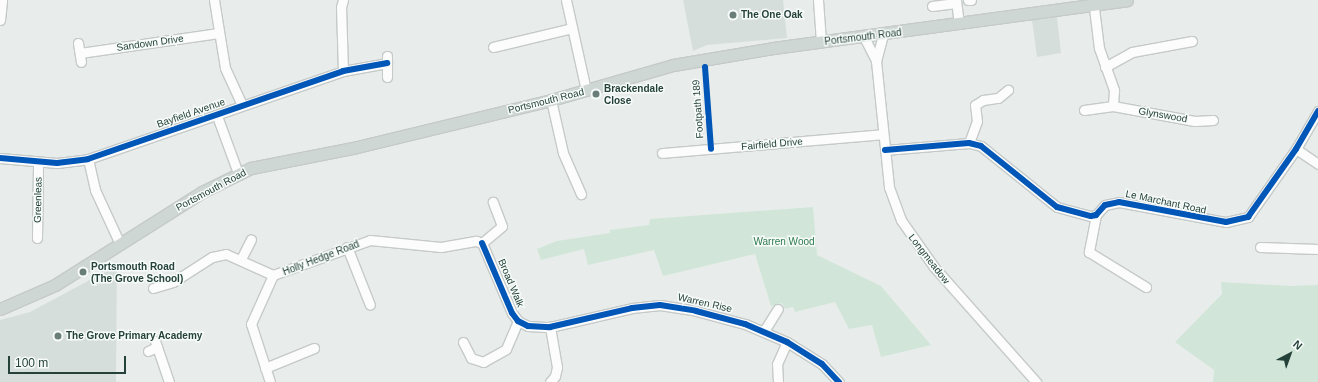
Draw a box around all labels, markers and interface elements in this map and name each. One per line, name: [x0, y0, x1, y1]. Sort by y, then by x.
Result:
place label: The One Oak: [741, 9, 803, 21]
marker: The One Oak: [728, 10, 738, 20]
street label: Portsmouth Road: [824, 26, 902, 48]
street label: Sandown Drive: [116, 32, 184, 54]
street label: Footpath 189: [690, 79, 706, 139]
place label: Brackendale Close: [604, 82, 663, 106]
street label: Portsmouth Road: [507, 86, 585, 116]
marker: Brackendale Close: [591, 89, 601, 99]
street label: Bayfield Avenue: [155, 96, 227, 130]
street label: Glynswood: [1138, 105, 1188, 125]
street label: Fairfield Drive: [741, 135, 803, 153]
street label: Portsmouth Road: [174, 166, 248, 214]
street label: Greenleas: [32, 177, 44, 223]
street label: Le Marchant Road: [1125, 188, 1207, 216]
street label: Longmeadow: [906, 232, 952, 286]
park label: Warren Wood: [753, 236, 815, 248]
street label: Holly Hedge Road: [281, 238, 361, 278]
street label: Broad Walk: [495, 257, 527, 309]
place label: Portsmouth Road (The Grove School): [91, 260, 183, 284]
marker: Portsmouth Road (The Grove School): [78, 267, 88, 277]
street label: Warren Rise: [677, 291, 733, 315]
place label: The Grove Primary Academy: [66, 330, 203, 342]
marker: The Grove Primary Academy: [53, 331, 63, 341]
north arrow: [1270, 334, 1310, 374]
text: N: [1291, 338, 1305, 352]
scale bar: [10, 348, 128, 374]
text: 100 m: [15, 356, 48, 370]

